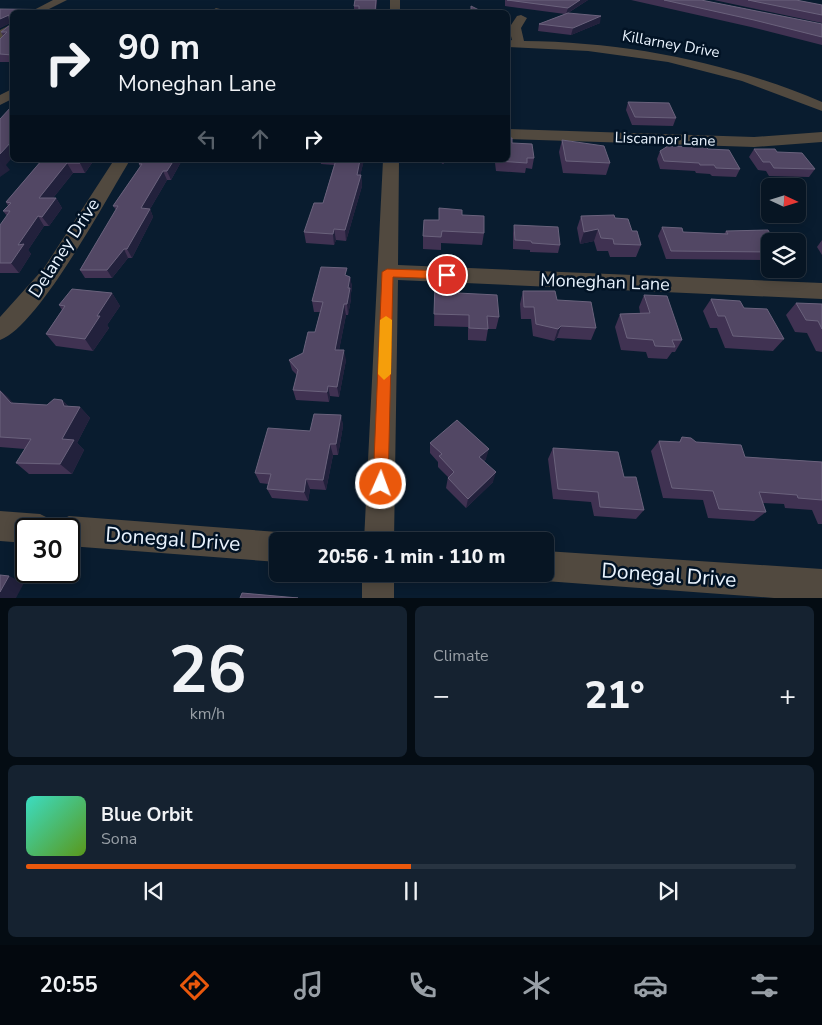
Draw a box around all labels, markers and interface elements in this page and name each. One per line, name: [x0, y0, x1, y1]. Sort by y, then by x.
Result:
text: 90 m: [118, 24, 200, 71]
street label: Killarney Drive: [621, 26, 721, 62]
icon: right: [35, 30, 100, 95]
text: Moneghan Lane: [118, 69, 276, 99]
icon: left: [193, 125, 221, 153]
icon: ahead: [246, 125, 274, 153]
icon: right: [299, 125, 327, 153]
street label: Liscannor Lane: [614, 127, 716, 151]
north arrow: [761, 178, 806, 222]
map controls: [761, 178, 806, 278]
street label: Delaney Drive: [23, 194, 105, 302]
button: layers: [761, 233, 806, 278]
pin: [426, 254, 468, 296]
icon: arrive: [433, 261, 461, 289]
street label: Moneghan Lane: [540, 268, 670, 296]
position arrow: [354, 457, 406, 509]
speed limit sign: 30: [15, 518, 80, 583]
street label: Donegal Drive: [105, 520, 241, 558]
text: 20:56 · 1 min · 110 m: [318, 544, 505, 570]
street label: Donegal Drive: [601, 556, 737, 594]
text: 26: [168, 626, 247, 715]
text: Climate: [433, 645, 488, 667]
text: 21°: [584, 670, 645, 721]
text: −: [433, 677, 450, 715]
text: +: [779, 677, 796, 715]
text: km/h: [190, 703, 225, 725]
text: Blue Orbit: [101, 802, 192, 828]
text: Sona: [101, 828, 137, 850]
icon: previous: [140, 877, 168, 905]
icon: pause: [397, 877, 425, 905]
icon: next: [654, 877, 682, 905]
icon: directions: [177, 968, 212, 1003]
icon: music: [291, 968, 326, 1003]
icon: phone: [405, 968, 440, 1003]
icon: climate: [519, 968, 554, 1003]
icon: car: [633, 968, 668, 1003]
icon: filters: [747, 968, 782, 1003]
text: 20:55: [40, 970, 98, 1000]

